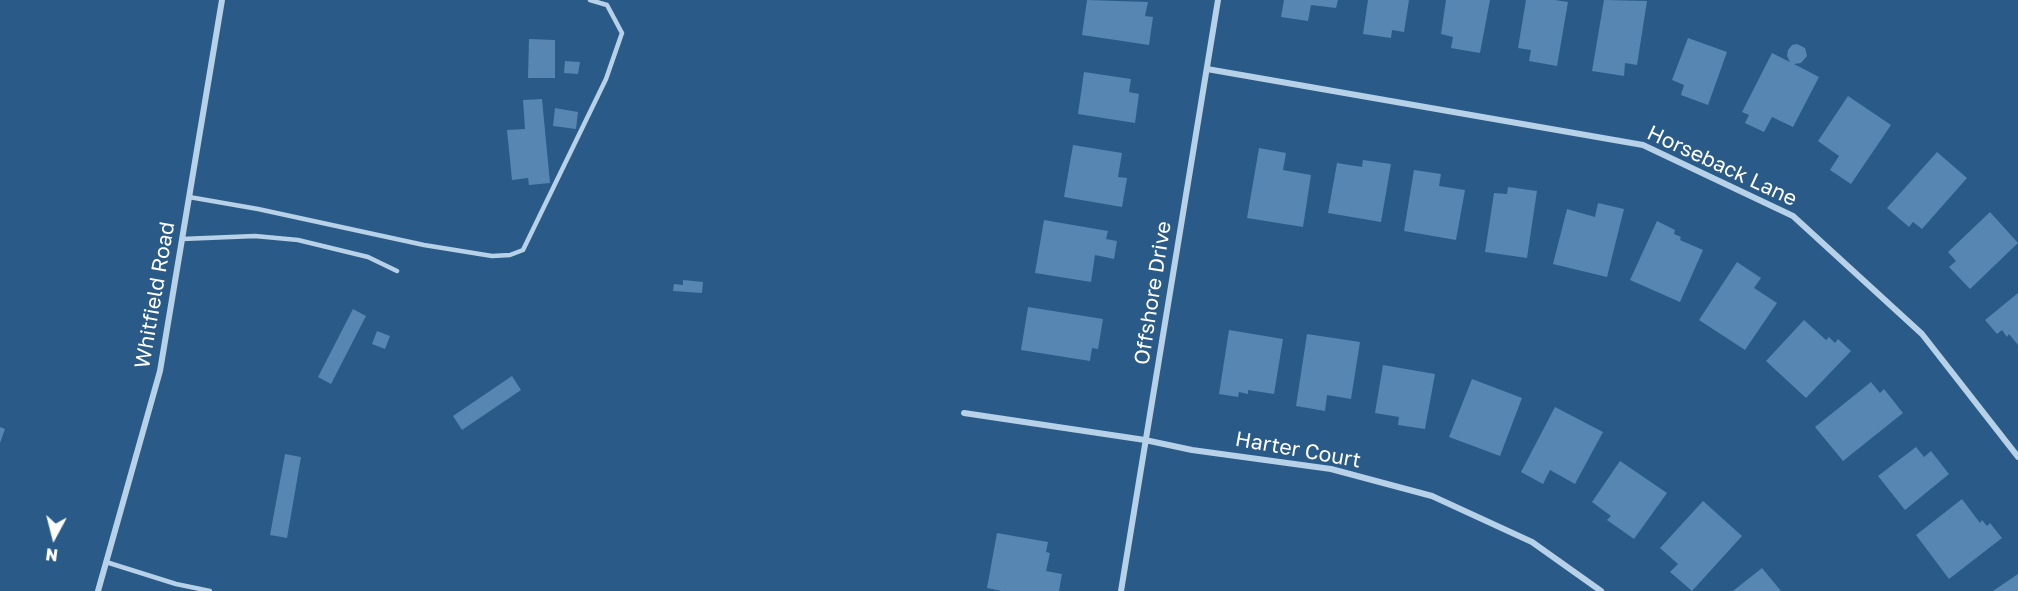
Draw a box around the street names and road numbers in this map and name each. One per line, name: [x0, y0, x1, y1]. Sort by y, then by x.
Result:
street label: Horseback Lane: [1643, 120, 1801, 212]
street label: Offshore Drive: [1129, 219, 1177, 367]
street label: Whitfield Road: [130, 220, 180, 370]
street label: Harter Court: [1233, 427, 1363, 473]

